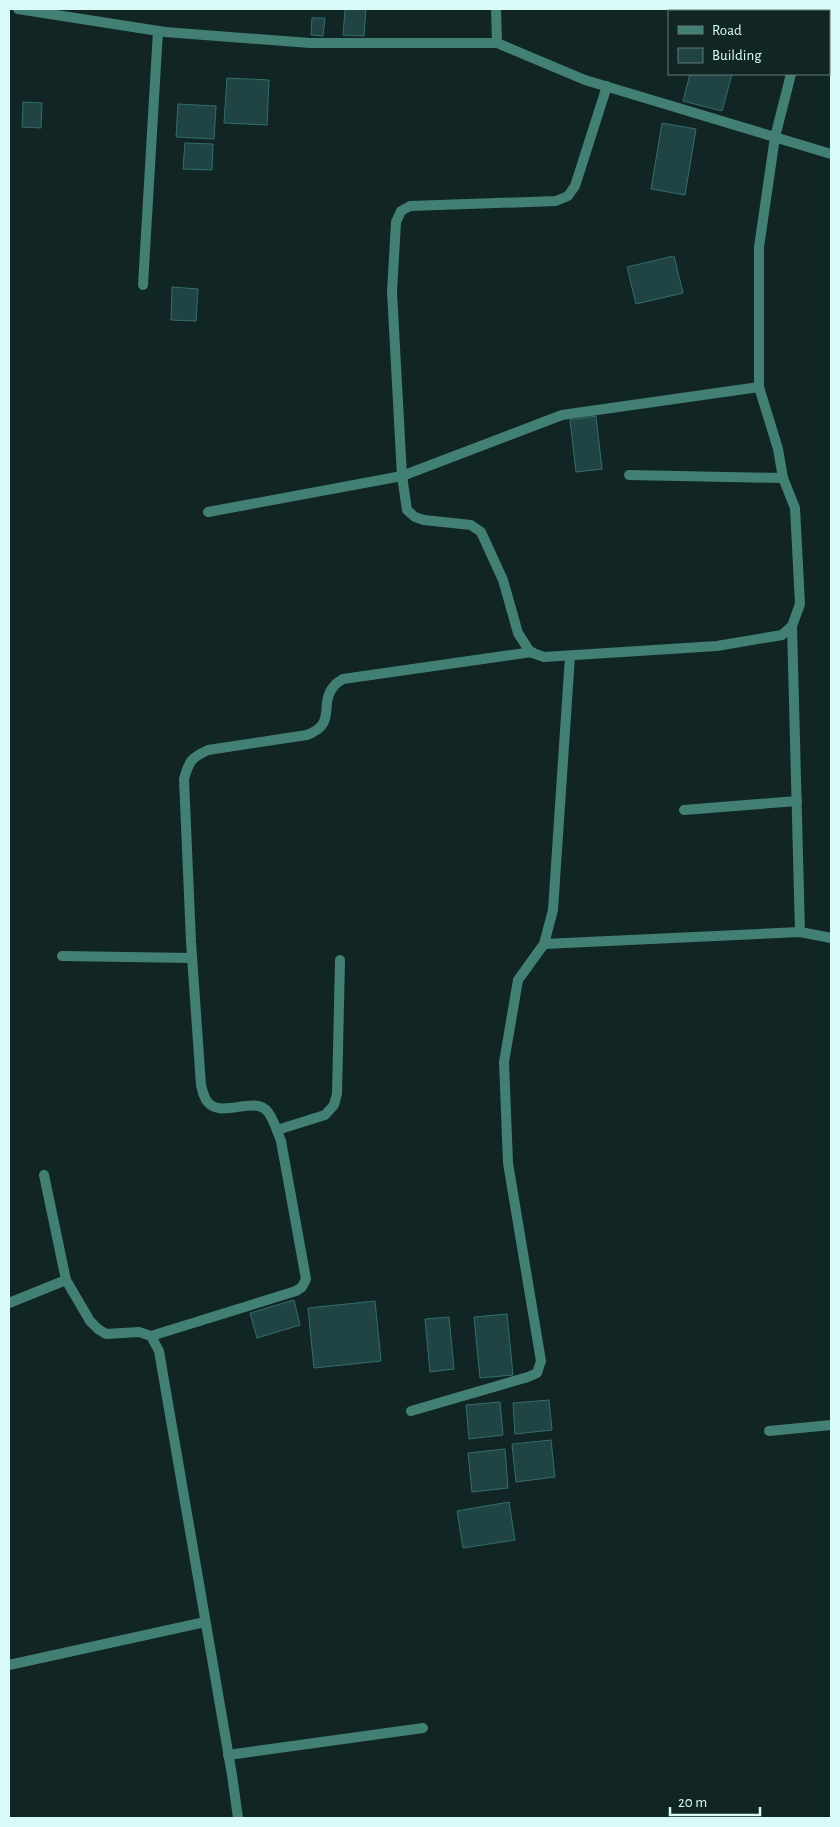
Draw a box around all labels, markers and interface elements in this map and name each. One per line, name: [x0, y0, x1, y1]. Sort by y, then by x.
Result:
legend: [668, 10, 830, 75]
text: Road: [712, 23, 742, 38]
text: Building: [712, 48, 762, 63]
scale bar: [670, 1784, 760, 1816]
text: 20 m: [678, 1795, 707, 1810]

